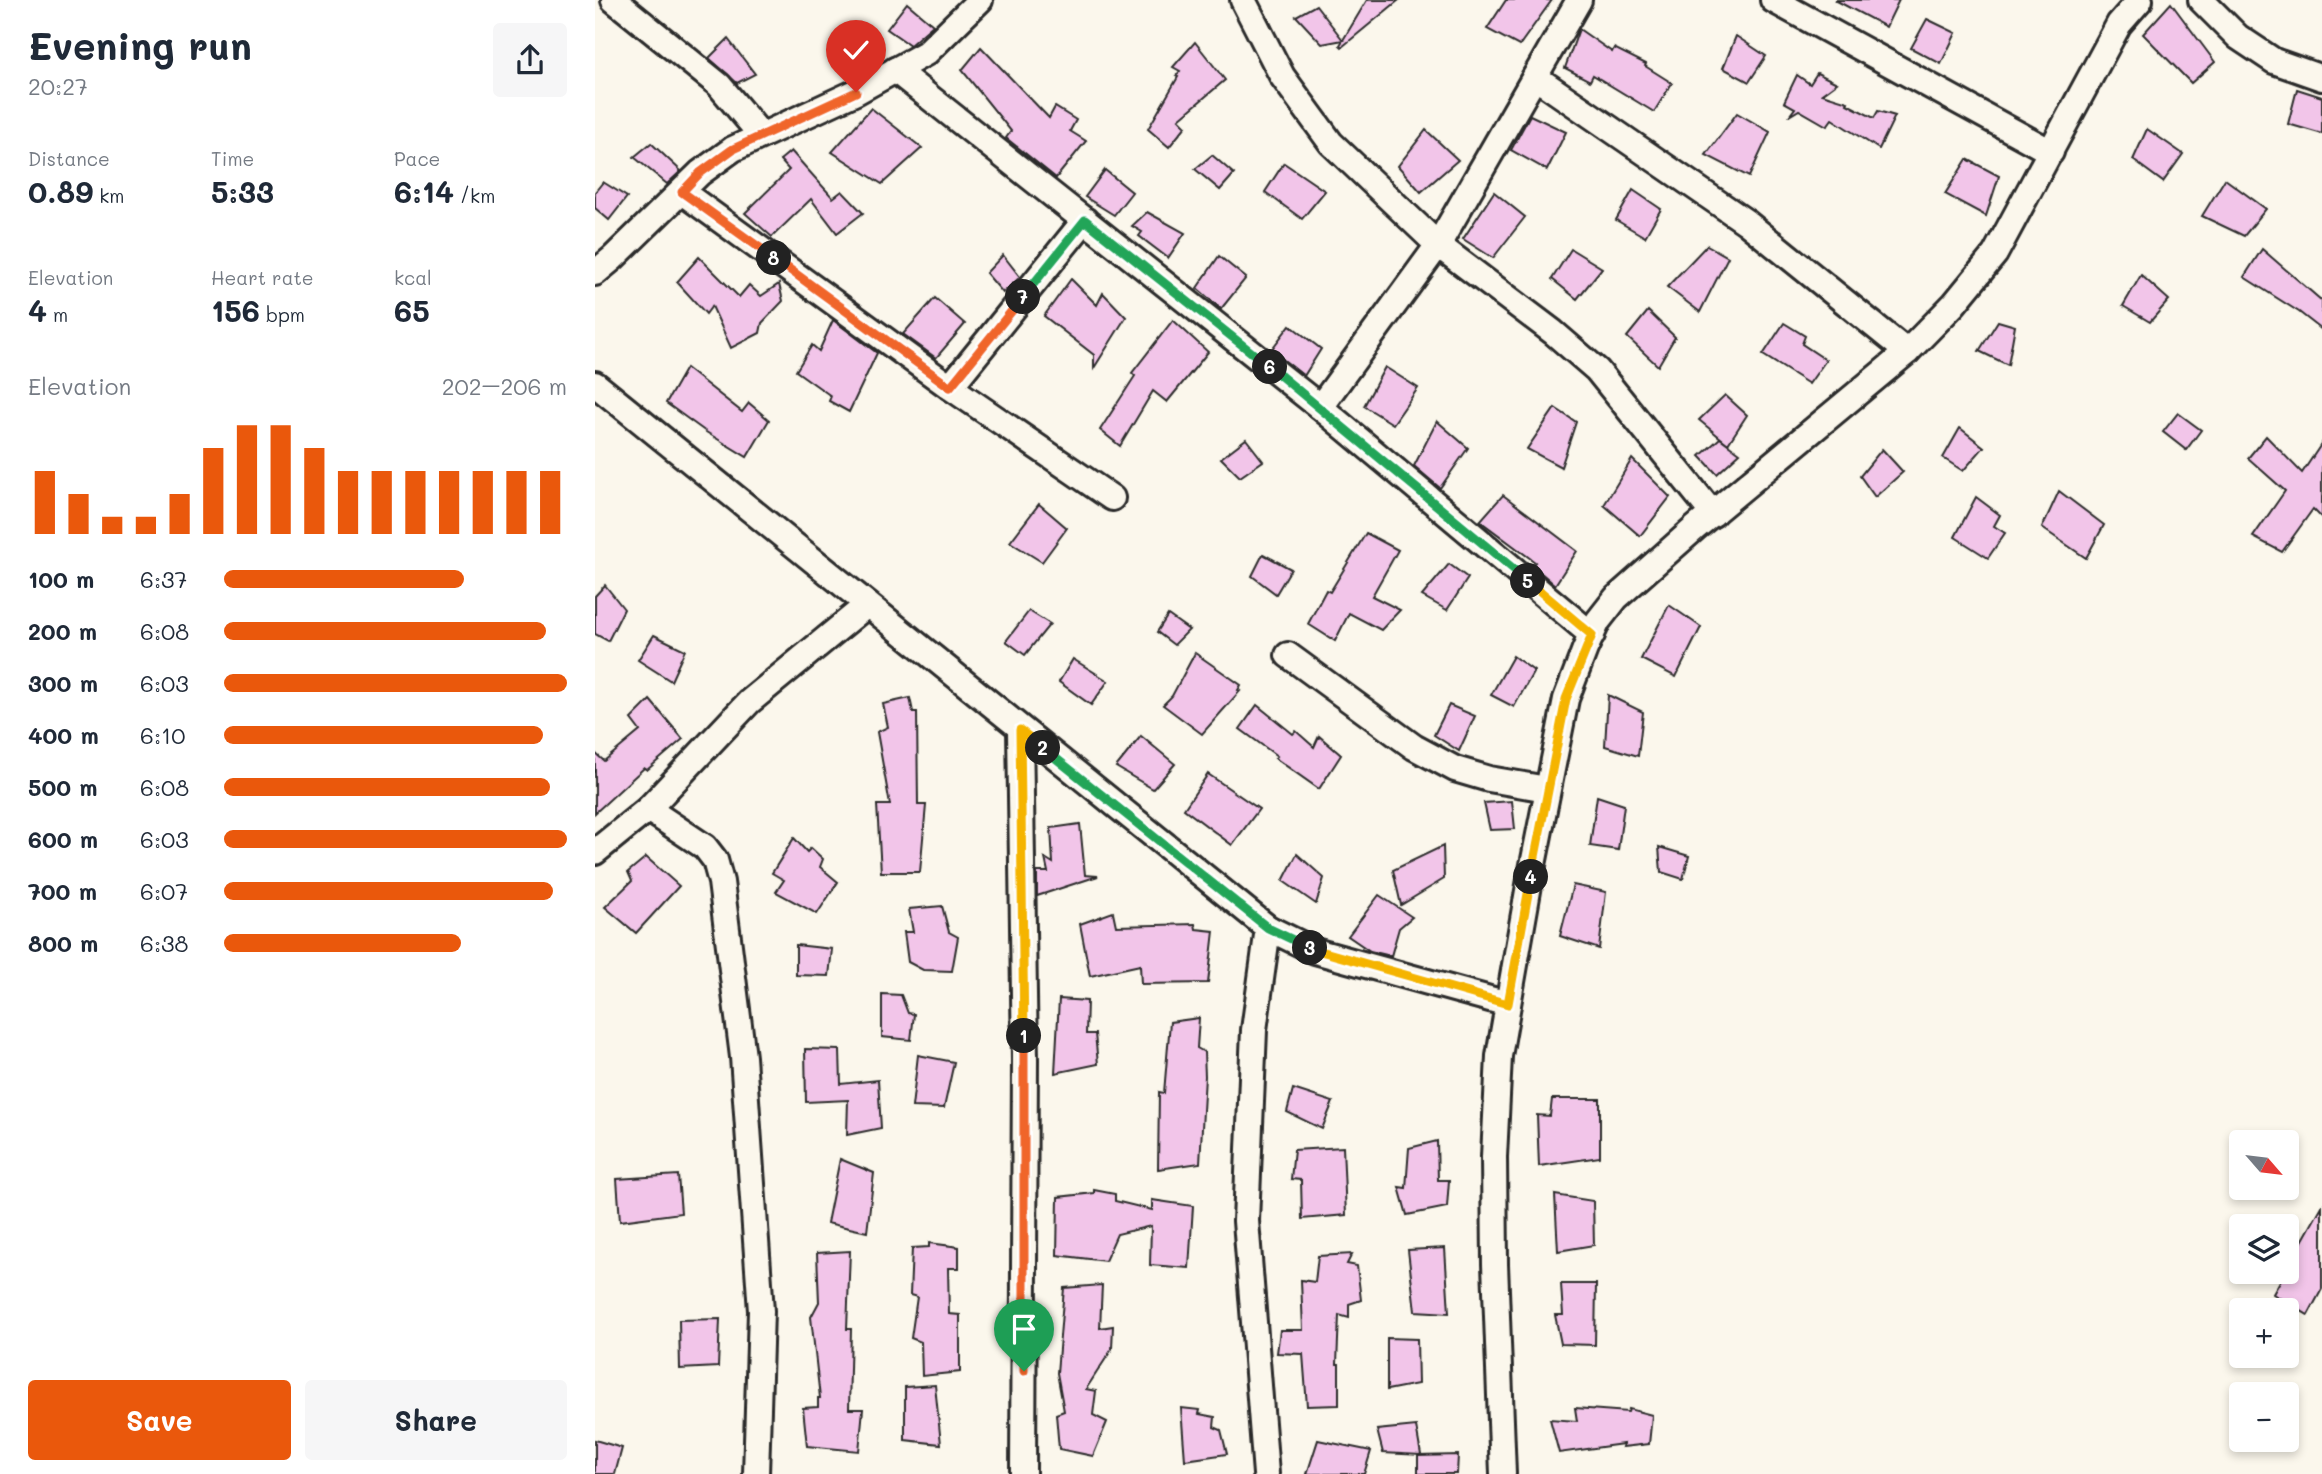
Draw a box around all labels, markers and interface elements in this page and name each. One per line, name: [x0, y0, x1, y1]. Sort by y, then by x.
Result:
text: Evening run: [28, 20, 252, 70]
pin: [826, 20, 886, 92]
button: share: [493, 23, 567, 97]
icon: check: [837, 31, 875, 69]
text: 20:27: [28, 71, 88, 101]
text: Distance: [28, 146, 110, 171]
text: Time: [211, 146, 254, 171]
text: Pace: [394, 146, 440, 171]
text: 0.89: [28, 171, 93, 211]
text: 5:33: [211, 171, 274, 211]
text: 6:14: [394, 171, 454, 211]
text: km: [93, 183, 124, 208]
text: /km: [454, 183, 495, 208]
pin: 8: [757, 240, 791, 276]
text: 8: [768, 245, 779, 270]
text: Elevation: [28, 265, 113, 290]
text: Heart rate: [211, 265, 314, 290]
text: kcal: [394, 265, 432, 290]
pin: 7: [1005, 280, 1041, 314]
text: 7: [1017, 284, 1028, 309]
text: 4: [28, 290, 47, 330]
text: 156: [211, 290, 260, 330]
text: 65: [394, 290, 430, 330]
text: m: [47, 302, 68, 327]
text: bpm: [260, 302, 305, 327]
pin: 6: [1253, 350, 1287, 384]
text: 6: [1264, 354, 1275, 379]
text: Elevation: [28, 371, 131, 401]
text: 202–206 m: [442, 371, 567, 401]
text: 100 m: [28, 564, 94, 594]
text: 6:37: [140, 564, 187, 594]
pin: 5: [1511, 564, 1545, 598]
text: 5: [1522, 568, 1533, 593]
text: 200 m: [28, 616, 97, 646]
text: 6:08: [140, 616, 189, 646]
text: 300 m: [28, 668, 98, 698]
text: 6:03: [140, 668, 189, 698]
text: 400 m: [28, 720, 99, 750]
text: 6:10: [140, 720, 186, 750]
pin: 2: [1025, 730, 1061, 766]
text: 2: [1037, 735, 1048, 760]
text: 500 m: [28, 772, 98, 802]
text: 6:08: [140, 772, 189, 802]
text: 600 m: [28, 824, 98, 854]
text: 6:03: [140, 824, 189, 854]
pin: 4: [1513, 860, 1549, 894]
text: 4: [1524, 864, 1537, 889]
text: 700 m: [28, 876, 97, 906]
text: 6:07: [140, 876, 188, 906]
text: 800 m: [28, 928, 98, 958]
text: 6:38: [140, 928, 188, 958]
pin: 3: [1293, 930, 1327, 965]
text: 3: [1304, 935, 1315, 960]
pin: 1: [1007, 1018, 1041, 1054]
text: 1: [1019, 1023, 1028, 1048]
north arrow: [2229, 1130, 2299, 1200]
map controls: [2229, 1130, 2299, 1452]
button: layers: [2229, 1214, 2299, 1284]
button: +: [2229, 1298, 2299, 1368]
pin: [994, 1299, 1054, 1371]
icon: arrive: [1005, 1310, 1043, 1348]
button: Save: [28, 1380, 291, 1460]
button: Share: [305, 1380, 567, 1460]
button: −: [2229, 1382, 2299, 1452]

